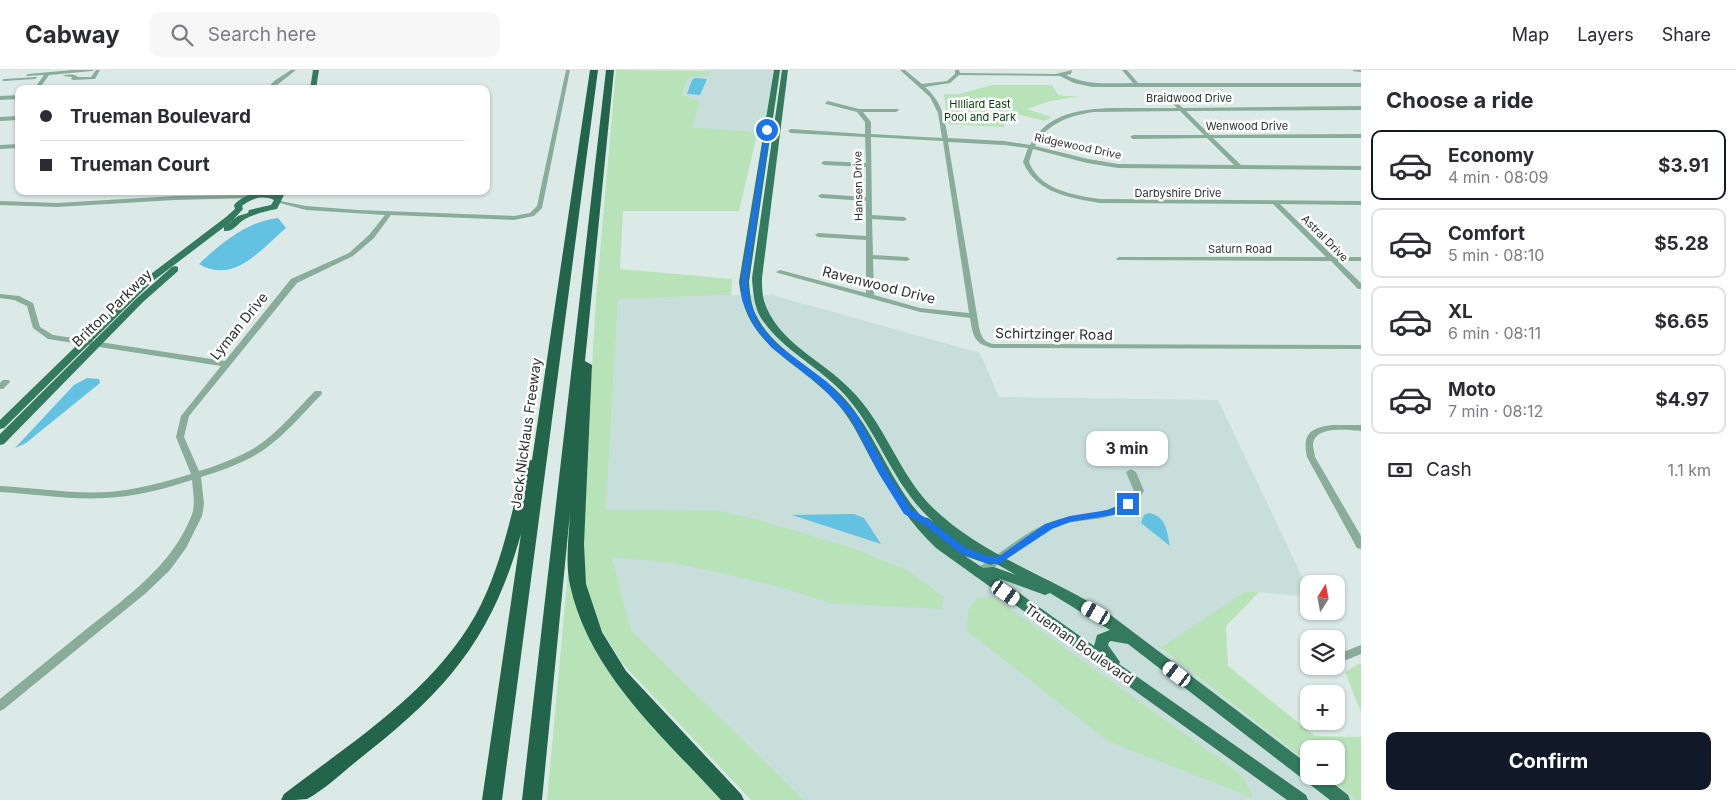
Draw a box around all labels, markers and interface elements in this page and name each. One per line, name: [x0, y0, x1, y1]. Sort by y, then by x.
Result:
search box: [150, 12, 500, 57]
text: Cabway: [25, 20, 120, 49]
icon: search: [168, 21, 196, 49]
text: Search here: [208, 23, 316, 46]
text: Map: [1512, 24, 1549, 45]
text: Layers: [1577, 24, 1634, 45]
text: Share: [1662, 24, 1711, 45]
text: Choose a ride: [1386, 87, 1534, 113]
street label: Braidwood Drive: [1146, 91, 1232, 105]
park label: HIlliard East Pool and Park: [944, 97, 1016, 124]
text: Trueman Boulevard: [70, 105, 251, 128]
route start: [756, 119, 778, 141]
street label: Wenwood Drive: [1206, 119, 1288, 133]
street label: Ridgewood Drive: [1033, 130, 1123, 162]
icon: car: [1388, 143, 1433, 188]
text: Economy: [1448, 144, 1534, 167]
street label: Hansen Drive: [850, 151, 866, 221]
text: Trueman Court: [70, 153, 210, 176]
text: $3.91: [1658, 154, 1709, 177]
text: 4 min · 08:09: [1448, 167, 1548, 187]
street label: Darbyshire Drive: [1135, 186, 1221, 200]
street label: Astral Drive: [1299, 212, 1351, 264]
icon: car: [1388, 221, 1433, 266]
text: Comfort: [1448, 222, 1525, 245]
text: $5.28: [1654, 232, 1709, 255]
street label: Saturn Road: [1208, 242, 1272, 256]
text: 5 min · 08:10: [1448, 245, 1544, 265]
street label: Ravenwood Drive: [821, 262, 937, 307]
street label: Britton Parkway: [68, 265, 155, 350]
street label: Lyman Drive: [206, 289, 271, 363]
icon: car: [1388, 299, 1433, 344]
text: XL: [1448, 300, 1473, 323]
text: $6.65: [1655, 310, 1709, 333]
text: 6 min · 08:11: [1448, 323, 1541, 343]
street label: Schirtzinger Road: [995, 324, 1113, 343]
street label: Jack Nicklaus Freeway: [507, 356, 545, 509]
icon: car: [1388, 377, 1433, 422]
text: Moto: [1448, 378, 1496, 401]
text: $4.97: [1655, 388, 1709, 411]
text: 7 min · 08:12: [1448, 401, 1543, 421]
callout: 3 min: [1087, 432, 1169, 466]
text: 3 min: [1105, 438, 1149, 458]
icon: cash: [1386, 456, 1414, 484]
text: Cash: [1426, 458, 1472, 481]
text: 1.1 km: [1667, 460, 1711, 480]
route end: [1117, 493, 1139, 515]
north arrow: [1300, 575, 1345, 620]
map controls: [1300, 575, 1345, 785]
car: [989, 578, 1022, 608]
car: [1079, 599, 1112, 627]
street label: Trueman Boulevard: [1022, 600, 1137, 687]
button: layers: [1300, 630, 1345, 675]
car: [1160, 659, 1193, 689]
button: +: [1300, 685, 1345, 730]
button: Confirm: [1386, 732, 1711, 790]
button: −: [1300, 740, 1345, 785]

